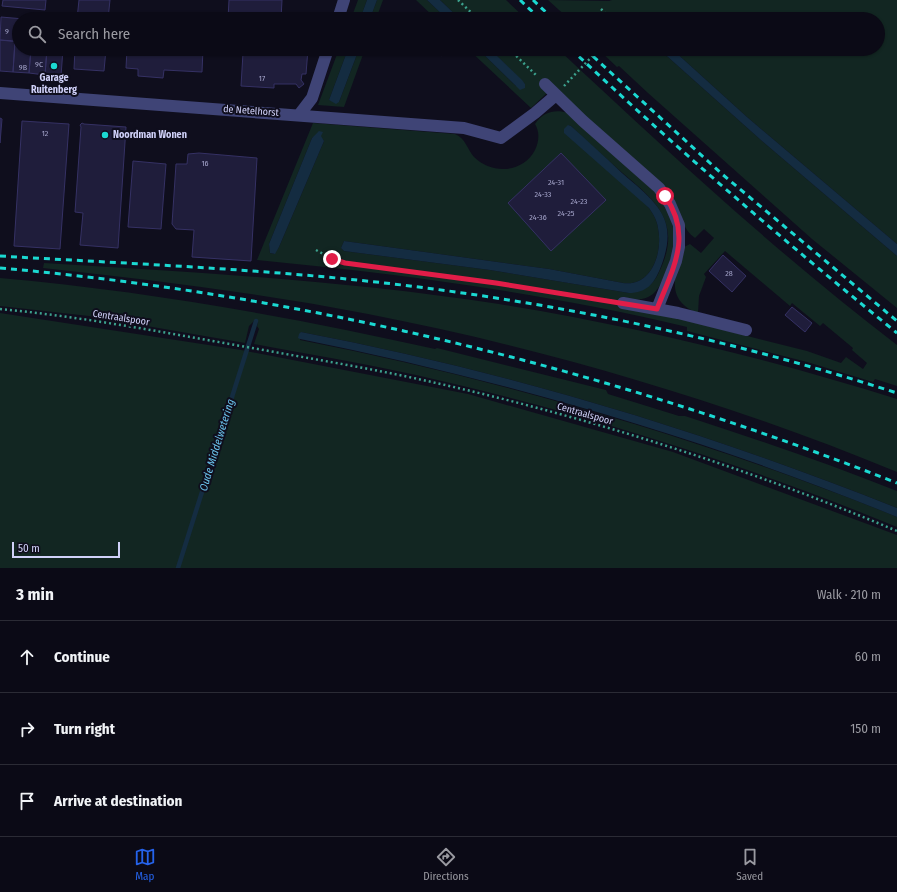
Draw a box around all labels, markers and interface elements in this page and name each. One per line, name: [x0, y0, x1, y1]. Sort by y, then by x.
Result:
search box: [12, 12, 885, 56]
icon: search: [26, 23, 48, 45]
text: Search here: [58, 25, 130, 43]
house number: 9: [5, 27, 9, 36]
house number: 9C: [35, 60, 43, 69]
marker: Garage Ruitenberg: [49, 61, 59, 71]
house number: 9B: [19, 63, 28, 72]
place label: Garage Ruitenberg: [31, 72, 77, 96]
house number: 17: [259, 74, 266, 83]
street label: de Netelhorst: [223, 103, 280, 119]
house number: 12: [42, 129, 49, 138]
place label: Noordman Wonen: [113, 129, 187, 141]
marker: Noordman Wonen: [100, 130, 110, 140]
house number: 16: [201, 159, 209, 168]
house number: 24-31: [548, 178, 564, 187]
route start: [656, 187, 674, 205]
house number: 24-33: [535, 190, 552, 199]
house number: 24-23: [571, 197, 588, 206]
house number: 24-25: [558, 209, 575, 218]
house number: 24-36: [529, 213, 547, 222]
route end: [323, 250, 341, 268]
house number: 28: [725, 269, 733, 278]
street label: Centraalspoor: [92, 308, 151, 328]
water label: Oude Middelwetering: [197, 397, 237, 493]
street label: Centraalspoor: [556, 400, 615, 428]
scale bar: [12, 540, 120, 559]
text: 50 m: [18, 542, 40, 555]
text: 3 min: [16, 584, 54, 605]
text: Walk · 210 m: [817, 587, 881, 602]
icon: ahead: [16, 646, 38, 668]
text: Continue: [54, 648, 110, 666]
text: 60 m: [855, 649, 881, 664]
icon: right: [16, 718, 38, 740]
text: Turn right: [54, 720, 115, 738]
text: 150 m: [850, 721, 881, 736]
icon: arrive: [16, 790, 38, 812]
text: Arrive at destination: [54, 792, 182, 810]
tab: Map: [134, 846, 156, 883]
tab: Directions: [423, 846, 469, 883]
tab: Saved: [736, 846, 763, 883]

